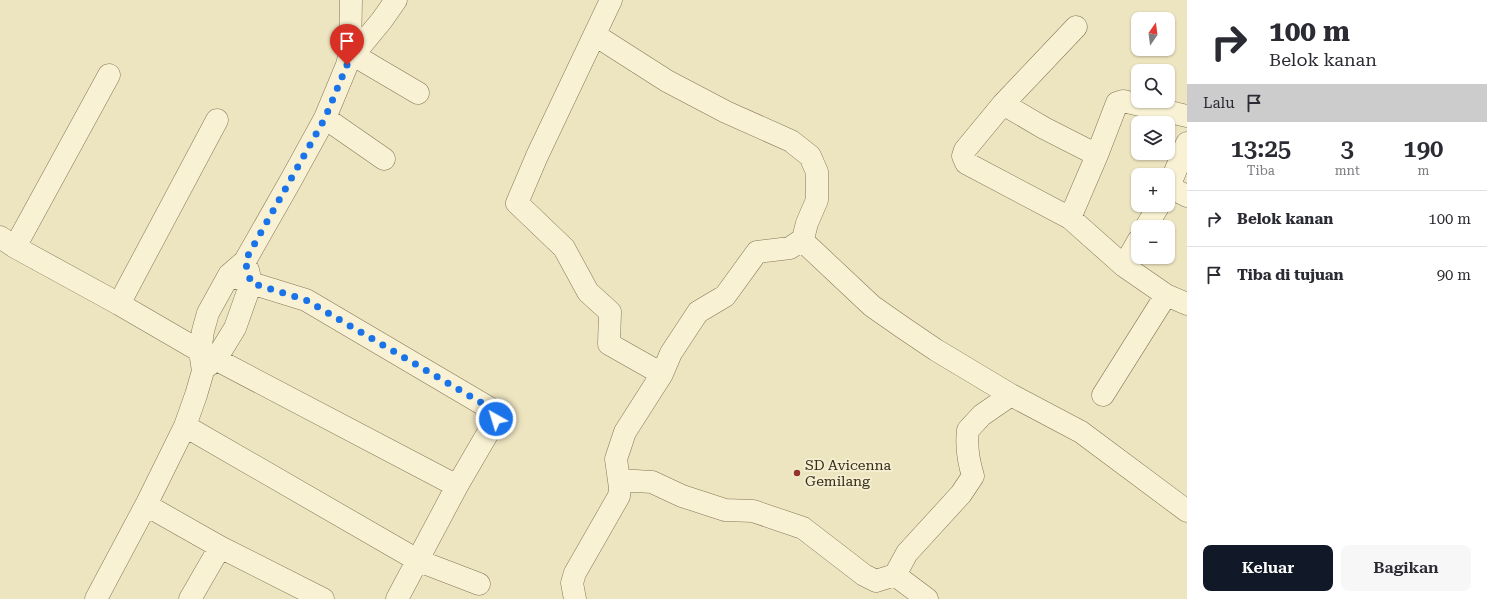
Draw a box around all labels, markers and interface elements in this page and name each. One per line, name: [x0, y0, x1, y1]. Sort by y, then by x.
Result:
north arrow: [1131, 12, 1175, 56]
map controls: [1131, 12, 1175, 264]
text: 100 m: [1269, 15, 1350, 48]
icon: right: [1203, 16, 1255, 68]
pin: [330, 24, 364, 65]
icon: arrive: [336, 30, 358, 52]
text: Belok kanan: [1269, 49, 1377, 70]
button: search: [1131, 64, 1175, 108]
icon: arrive: [1243, 92, 1265, 114]
text: Lalu: [1203, 94, 1235, 112]
button: layers: [1131, 116, 1175, 160]
text: 13:25: [1230, 135, 1291, 163]
text: 3: [1341, 135, 1354, 163]
text: 190: [1403, 135, 1444, 163]
text: Tiba: [1247, 163, 1275, 178]
text: mnt: [1335, 163, 1360, 178]
text: m: [1417, 163, 1429, 178]
button: +: [1131, 168, 1175, 212]
icon: right: [1203, 208, 1225, 230]
text: Belok kanan: [1237, 210, 1333, 228]
text: 100 m: [1428, 210, 1471, 228]
button: −: [1131, 220, 1175, 264]
icon: arrive: [1203, 264, 1225, 286]
text: Tiba di tujuan: [1237, 266, 1344, 284]
text: 90 m: [1437, 266, 1471, 284]
position arrow: [475, 398, 517, 440]
place label: SD Avicenna Gemilang: [805, 457, 892, 489]
marker: SD Avicenna Gemilang: [792, 468, 802, 478]
button: Keluar: [1203, 545, 1333, 591]
button: Bagikan: [1341, 545, 1471, 591]

